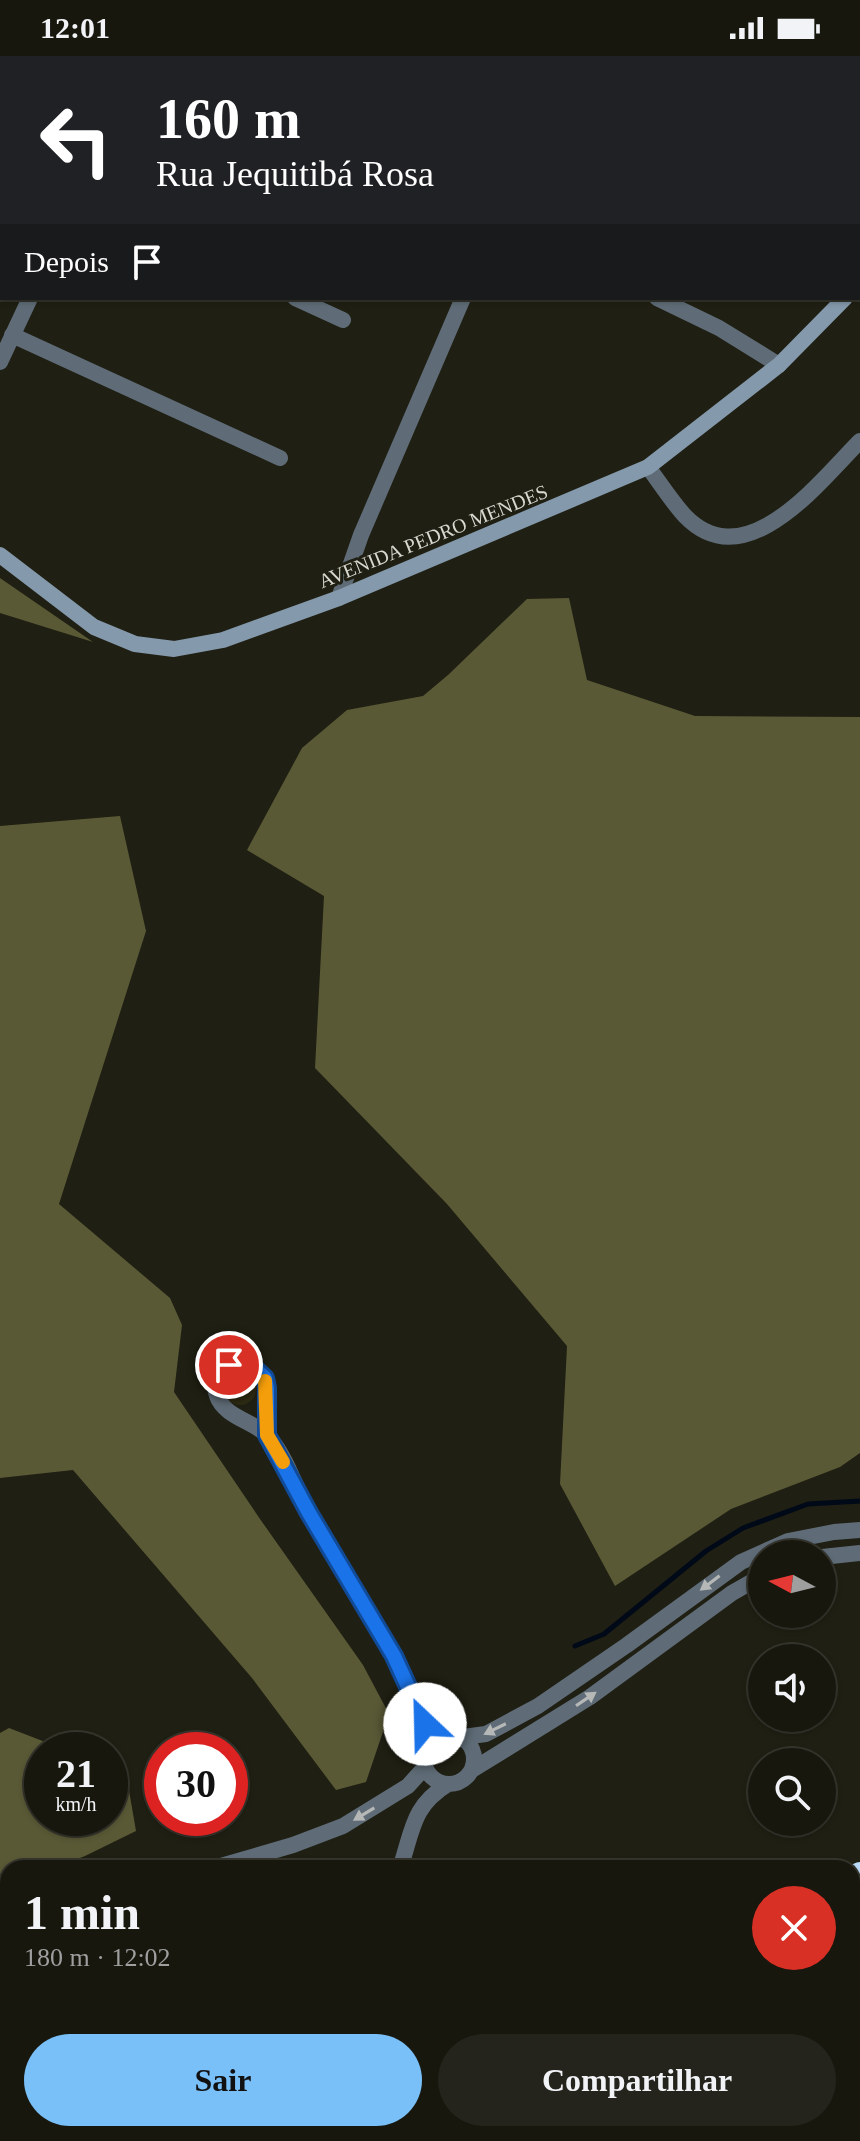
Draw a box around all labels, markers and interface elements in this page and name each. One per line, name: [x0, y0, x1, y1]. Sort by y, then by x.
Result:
text: 12:01: [40, 11, 110, 44]
icon: left: [24, 88, 128, 192]
text: 160 m: [156, 88, 301, 150]
text: Rua Jequitibá Rosa: [156, 154, 434, 194]
icon: arrive: [125, 240, 169, 284]
text: Depois: [24, 245, 109, 278]
street label: AVENIDA PEDRO MENDES: [315, 480, 551, 592]
pin: [195, 1331, 263, 1399]
icon: arrive: [207, 1343, 251, 1387]
north arrow: [748, 1540, 836, 1628]
map controls: [748, 1540, 836, 1836]
one-way arrow: [700, 1575, 721, 1591]
button: sound: [748, 1644, 836, 1732]
position arrow: [383, 1682, 467, 1766]
one-way arrow: [575, 1692, 596, 1707]
one-way arrow: [484, 1722, 507, 1736]
speed limit sign: 30: [144, 1732, 248, 1836]
button: search: [748, 1748, 836, 1836]
text: 21: [56, 1751, 96, 1796]
text: km/h: [55, 1793, 97, 1815]
one-way arrow: [353, 1807, 375, 1821]
text: 1 min: [24, 1886, 140, 1939]
button: close: [752, 1886, 836, 1970]
text: 180 m · 12:02: [24, 1943, 171, 1972]
button: Sair: [24, 2034, 422, 2126]
button: Compartilhar: [438, 2034, 836, 2126]

